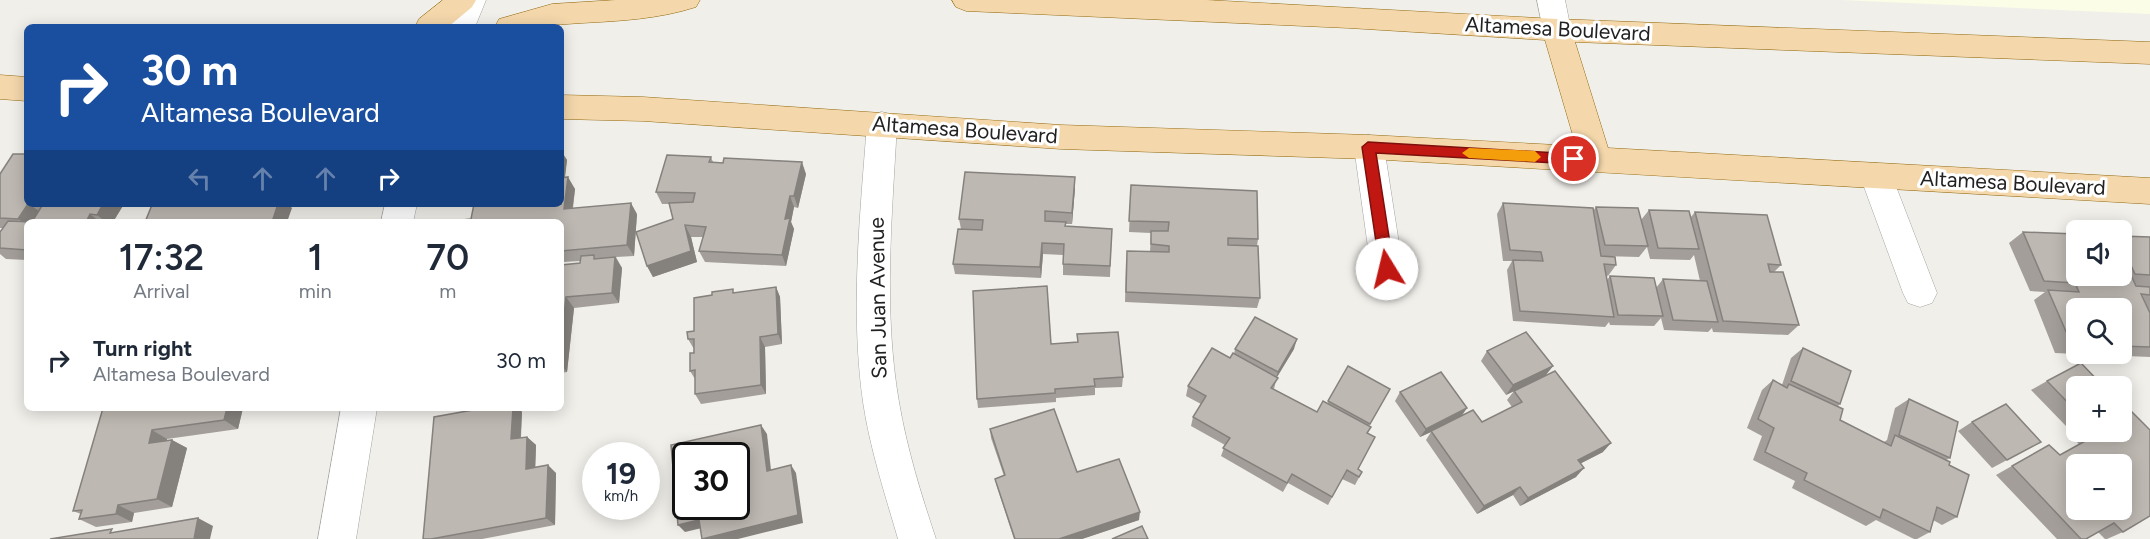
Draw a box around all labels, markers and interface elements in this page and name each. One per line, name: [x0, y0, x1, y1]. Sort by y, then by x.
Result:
street label: Altamesa Boulevard: [1465, 11, 1651, 46]
text: 30 m: [141, 45, 238, 96]
icon: right: [42, 48, 120, 126]
text: Altamesa Boulevard: [141, 96, 380, 129]
street label: Altamesa Boulevard: [871, 111, 1059, 148]
pin: [1548, 133, 1599, 184]
icon: arrive: [1557, 142, 1590, 175]
icon: left: [183, 162, 216, 195]
icon: ahead: [246, 162, 279, 195]
icon: ahead: [309, 162, 342, 195]
icon: right: [372, 162, 405, 195]
street label: Altamesa Boulevard: [1920, 165, 2106, 200]
street label: San Juan Avenue: [864, 217, 891, 379]
map controls: [2066, 220, 2132, 520]
button: sound: [2066, 220, 2132, 286]
text: 17:32: [119, 236, 204, 279]
text: 1: [308, 236, 323, 279]
text: 70: [426, 236, 469, 279]
position arrow: [1355, 237, 1419, 301]
text: Arrival: [133, 279, 190, 303]
text: min: [299, 279, 332, 303]
text: m: [439, 279, 456, 303]
button: search: [2066, 298, 2132, 364]
text: Turn right: [93, 335, 192, 362]
icon: right: [42, 344, 75, 377]
text: 30 m: [496, 347, 546, 374]
text: Altamesa Boulevard: [93, 362, 270, 386]
button: +: [2066, 376, 2132, 442]
speed limit sign: 30: [672, 442, 750, 520]
button: −: [2066, 454, 2132, 520]
text: 19: [606, 455, 636, 492]
text: km/h: [604, 487, 638, 505]

